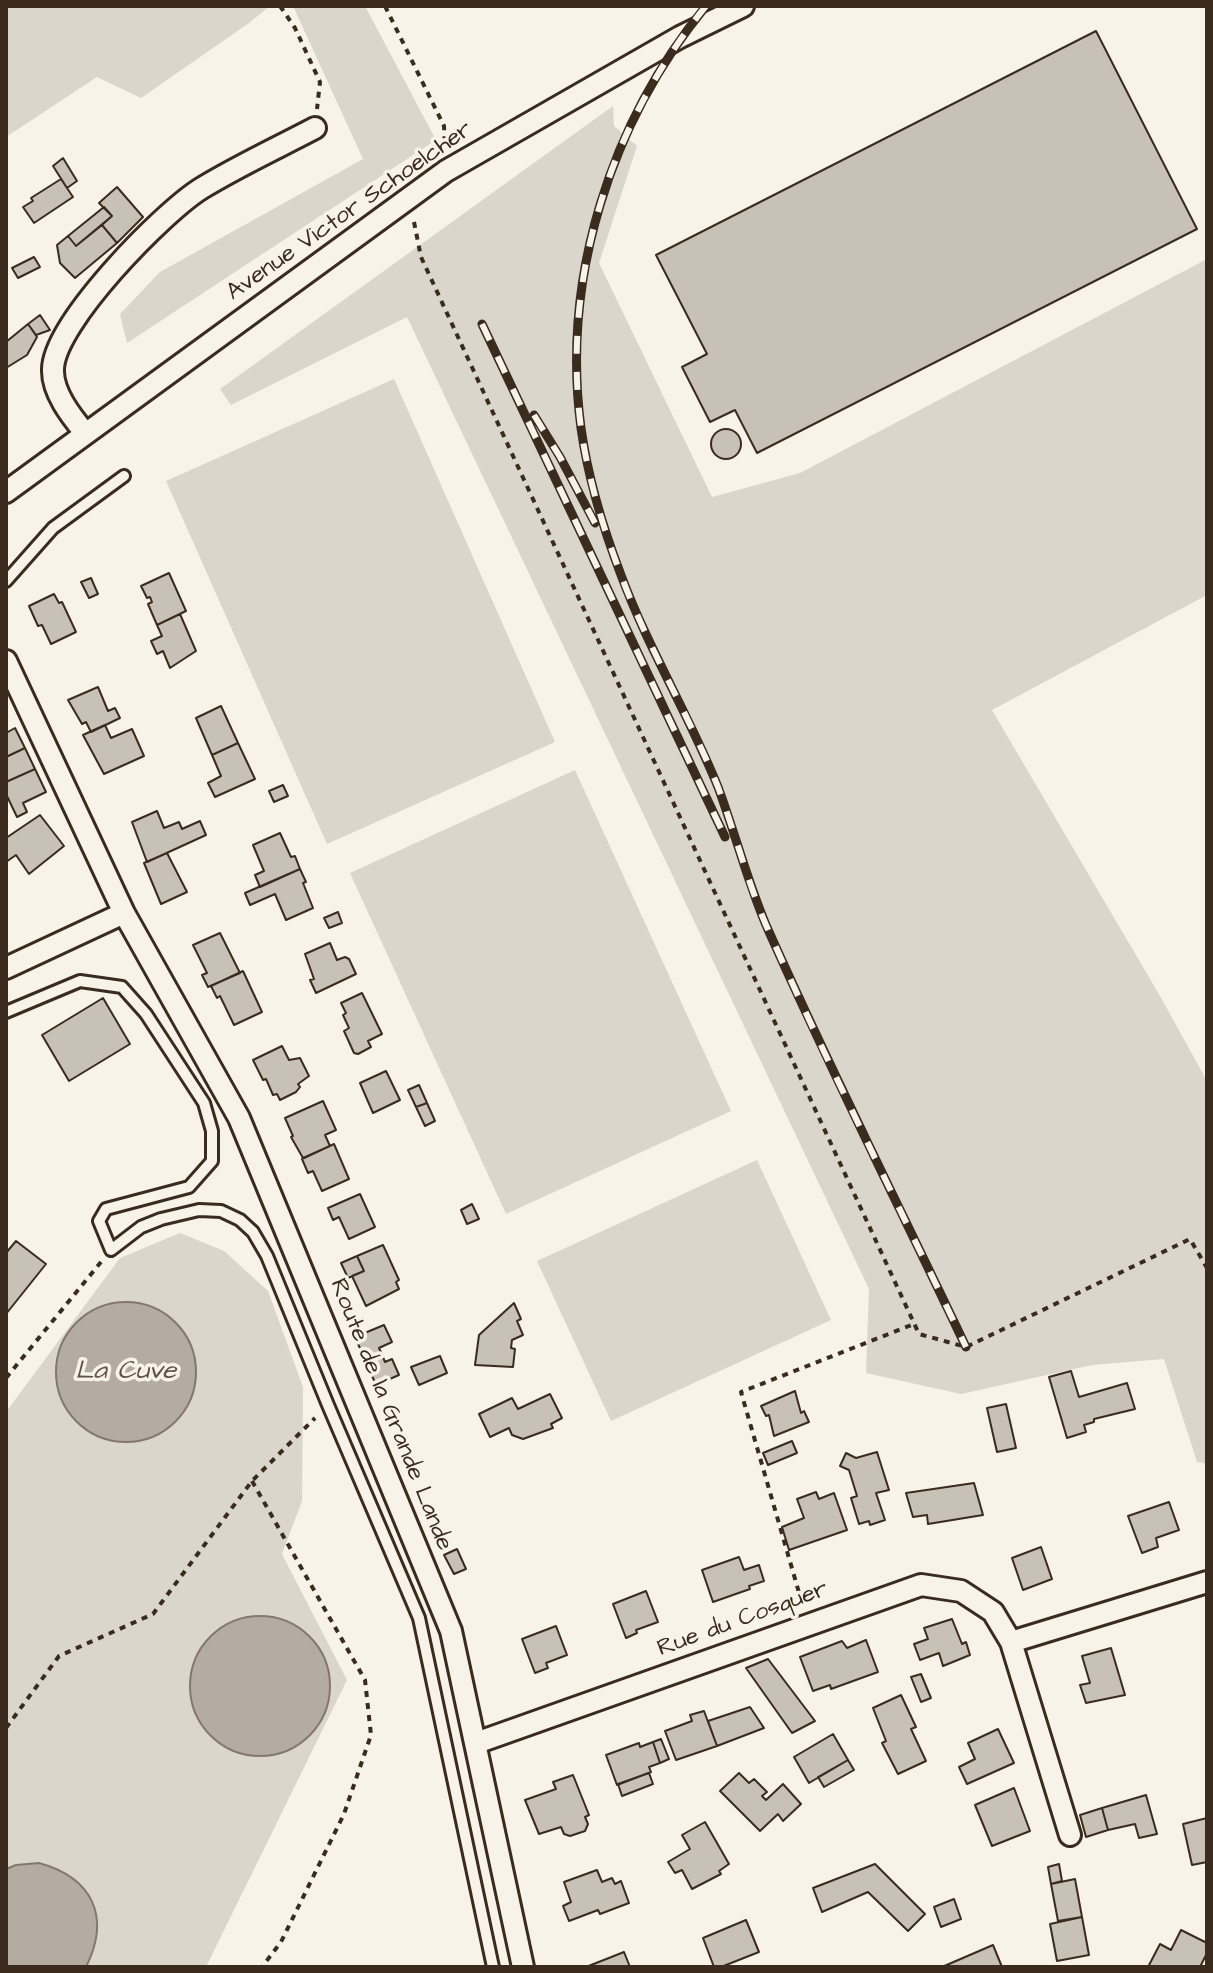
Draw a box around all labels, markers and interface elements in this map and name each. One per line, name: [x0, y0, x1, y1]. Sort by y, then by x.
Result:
street label: Avenue Victor Schoelcher: [222, 116, 478, 308]
street label: Route de la Grande Lande: [322, 1275, 458, 1555]
water label: La Cuve: [76, 1357, 176, 1389]
street label: Rue du Cosquer: [654, 1576, 832, 1664]

